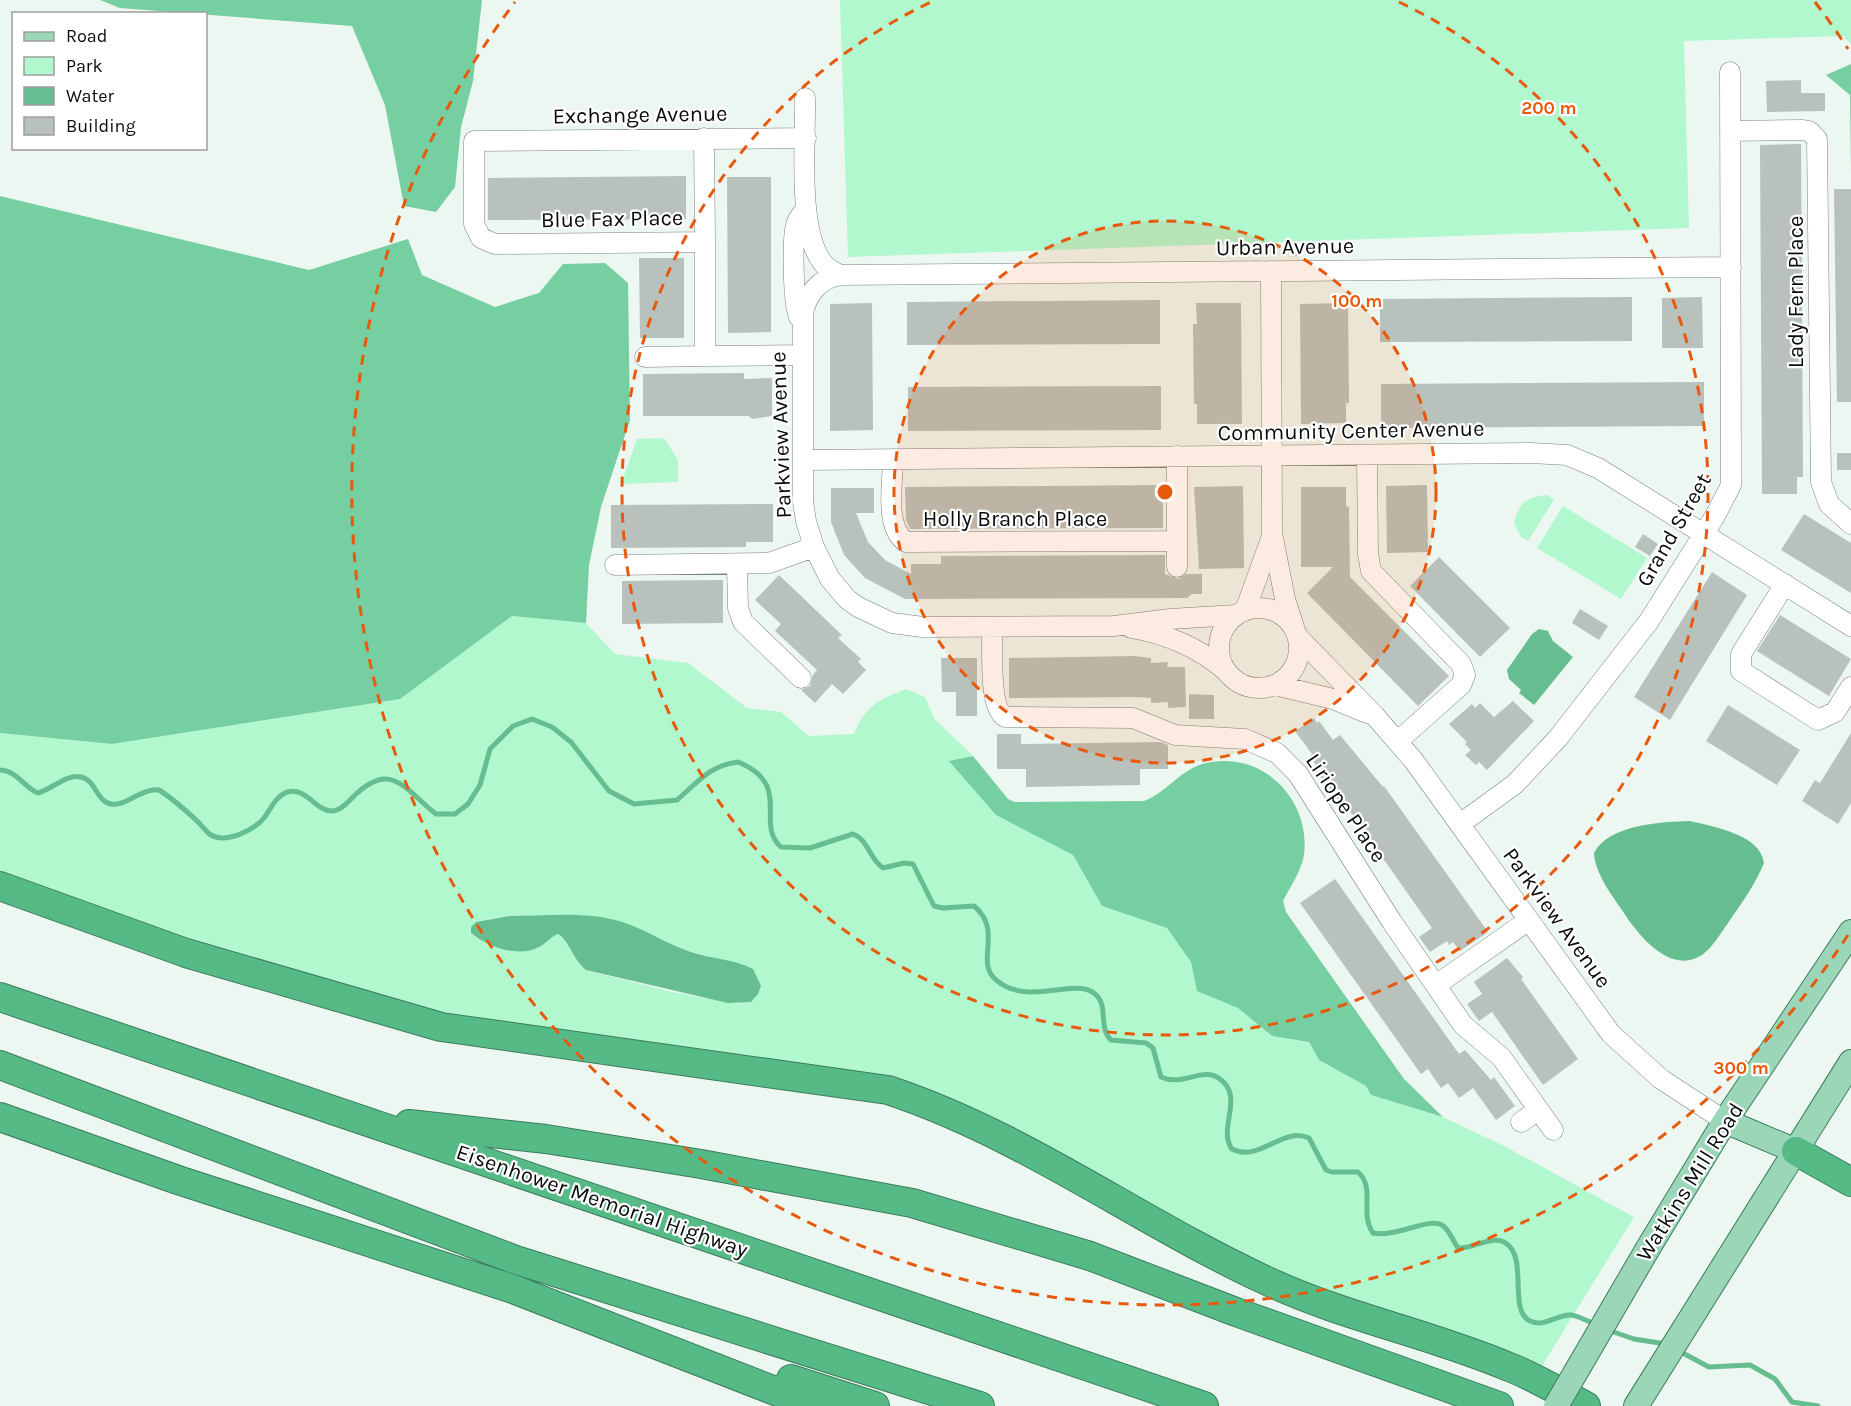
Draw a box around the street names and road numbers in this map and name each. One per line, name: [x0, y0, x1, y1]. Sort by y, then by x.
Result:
street label: Exchange Avenue: [552, 100, 728, 130]
street label: Blue Fax Place: [541, 205, 683, 233]
street label: Lady Fern Place: [1783, 216, 1809, 368]
street label: Urban Avenue: [1216, 233, 1354, 261]
street label: Parkview Avenue: [765, 351, 797, 519]
street label: Community Center Avenue: [1217, 416, 1485, 446]
street label: Grand Street: [1631, 469, 1717, 591]
street label: Holly Branch Place: [923, 506, 1107, 532]
street label: Liriope Place: [1300, 749, 1392, 867]
street label: Parkview Avenue: [1497, 843, 1617, 993]
street label: Watkins Mill Road: [1631, 1098, 1749, 1266]
street label: Eisenhower Memorial Highway: [453, 1139, 751, 1263]

